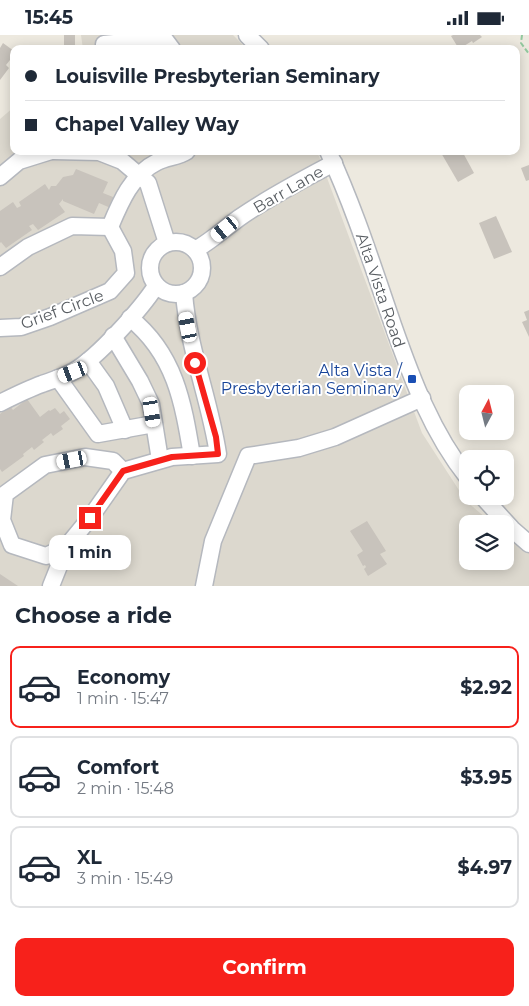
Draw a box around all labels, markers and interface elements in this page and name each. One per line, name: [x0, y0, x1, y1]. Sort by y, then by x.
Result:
text: 15:45: [25, 6, 73, 29]
text: Louisville Presbyterian Seminary: [55, 65, 380, 88]
text: Chapel Valley Way: [55, 113, 239, 136]
street label: Barr Lane: [250, 162, 327, 217]
car: [208, 214, 241, 244]
street label: Alta Vista Road: [352, 230, 409, 350]
street label: Grief Circle: [18, 286, 106, 333]
car: [177, 311, 198, 343]
route start: [184, 352, 206, 374]
car: [56, 360, 89, 384]
place label: Alta Vista / Presbyterian Seminary: [221, 361, 403, 398]
marker: Alta Vista / Presbyterian Seminary: [406, 373, 418, 385]
north arrow: [459, 385, 514, 440]
map controls: [459, 385, 514, 570]
car: [142, 396, 161, 428]
car: [55, 450, 88, 470]
button: locate: [459, 450, 514, 505]
route end: [79, 507, 101, 529]
button: layers: [459, 515, 514, 570]
callout: 1 min: [49, 535, 131, 571]
text: 1 min: [68, 543, 112, 562]
text: Choose a ride: [15, 602, 172, 629]
icon: car: [17, 665, 62, 710]
text: Economy: [77, 666, 170, 689]
text: $2.92: [460, 676, 512, 699]
text: 1 min · 15:47: [77, 689, 169, 708]
icon: car: [17, 755, 62, 800]
text: Comfort: [77, 756, 159, 779]
text: $3.95: [460, 766, 512, 789]
text: 2 min · 15:48: [77, 779, 174, 798]
icon: car: [17, 845, 62, 890]
text: XL: [77, 846, 102, 869]
text: $4.97: [457, 856, 512, 879]
text: 3 min · 15:49: [77, 869, 173, 888]
button: Confirm: [15, 938, 514, 996]

